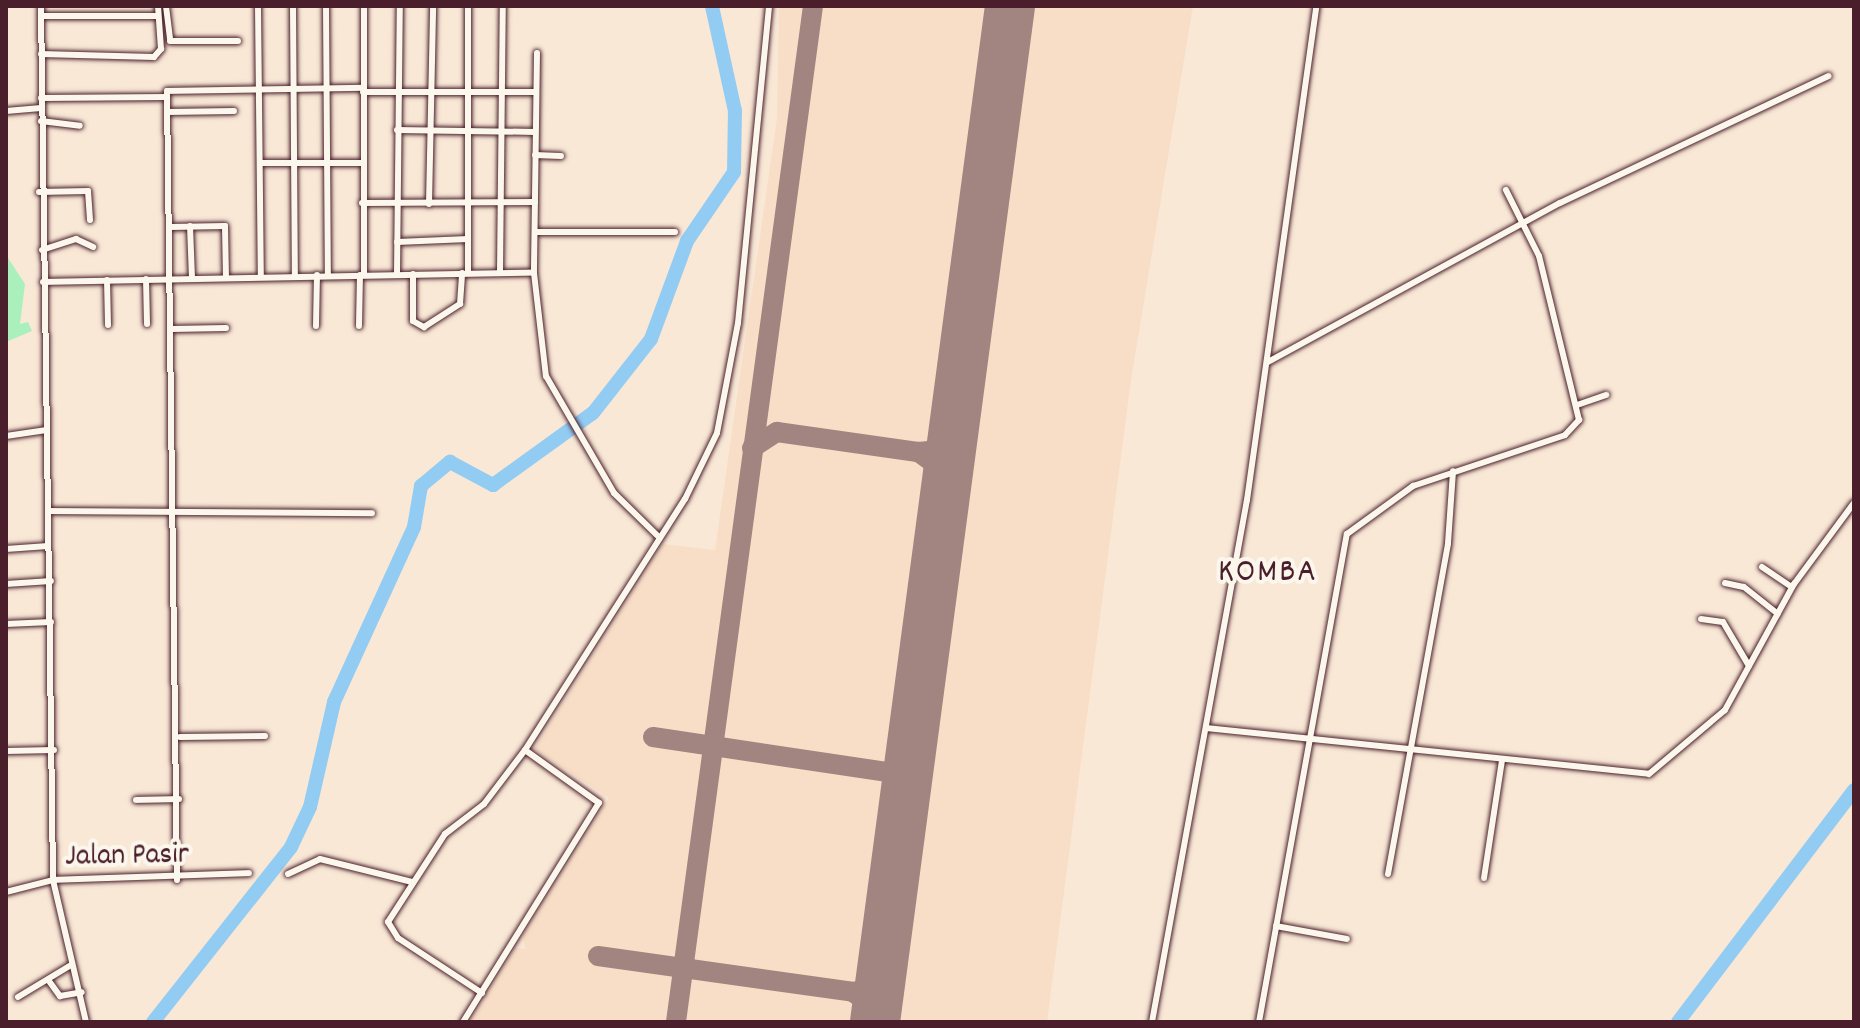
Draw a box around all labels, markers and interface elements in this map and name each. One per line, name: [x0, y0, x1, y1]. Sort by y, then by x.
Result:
district label: KOMBA: [1218, 554, 1318, 594]
street label: Jalan Pasir: [65, 839, 189, 877]

